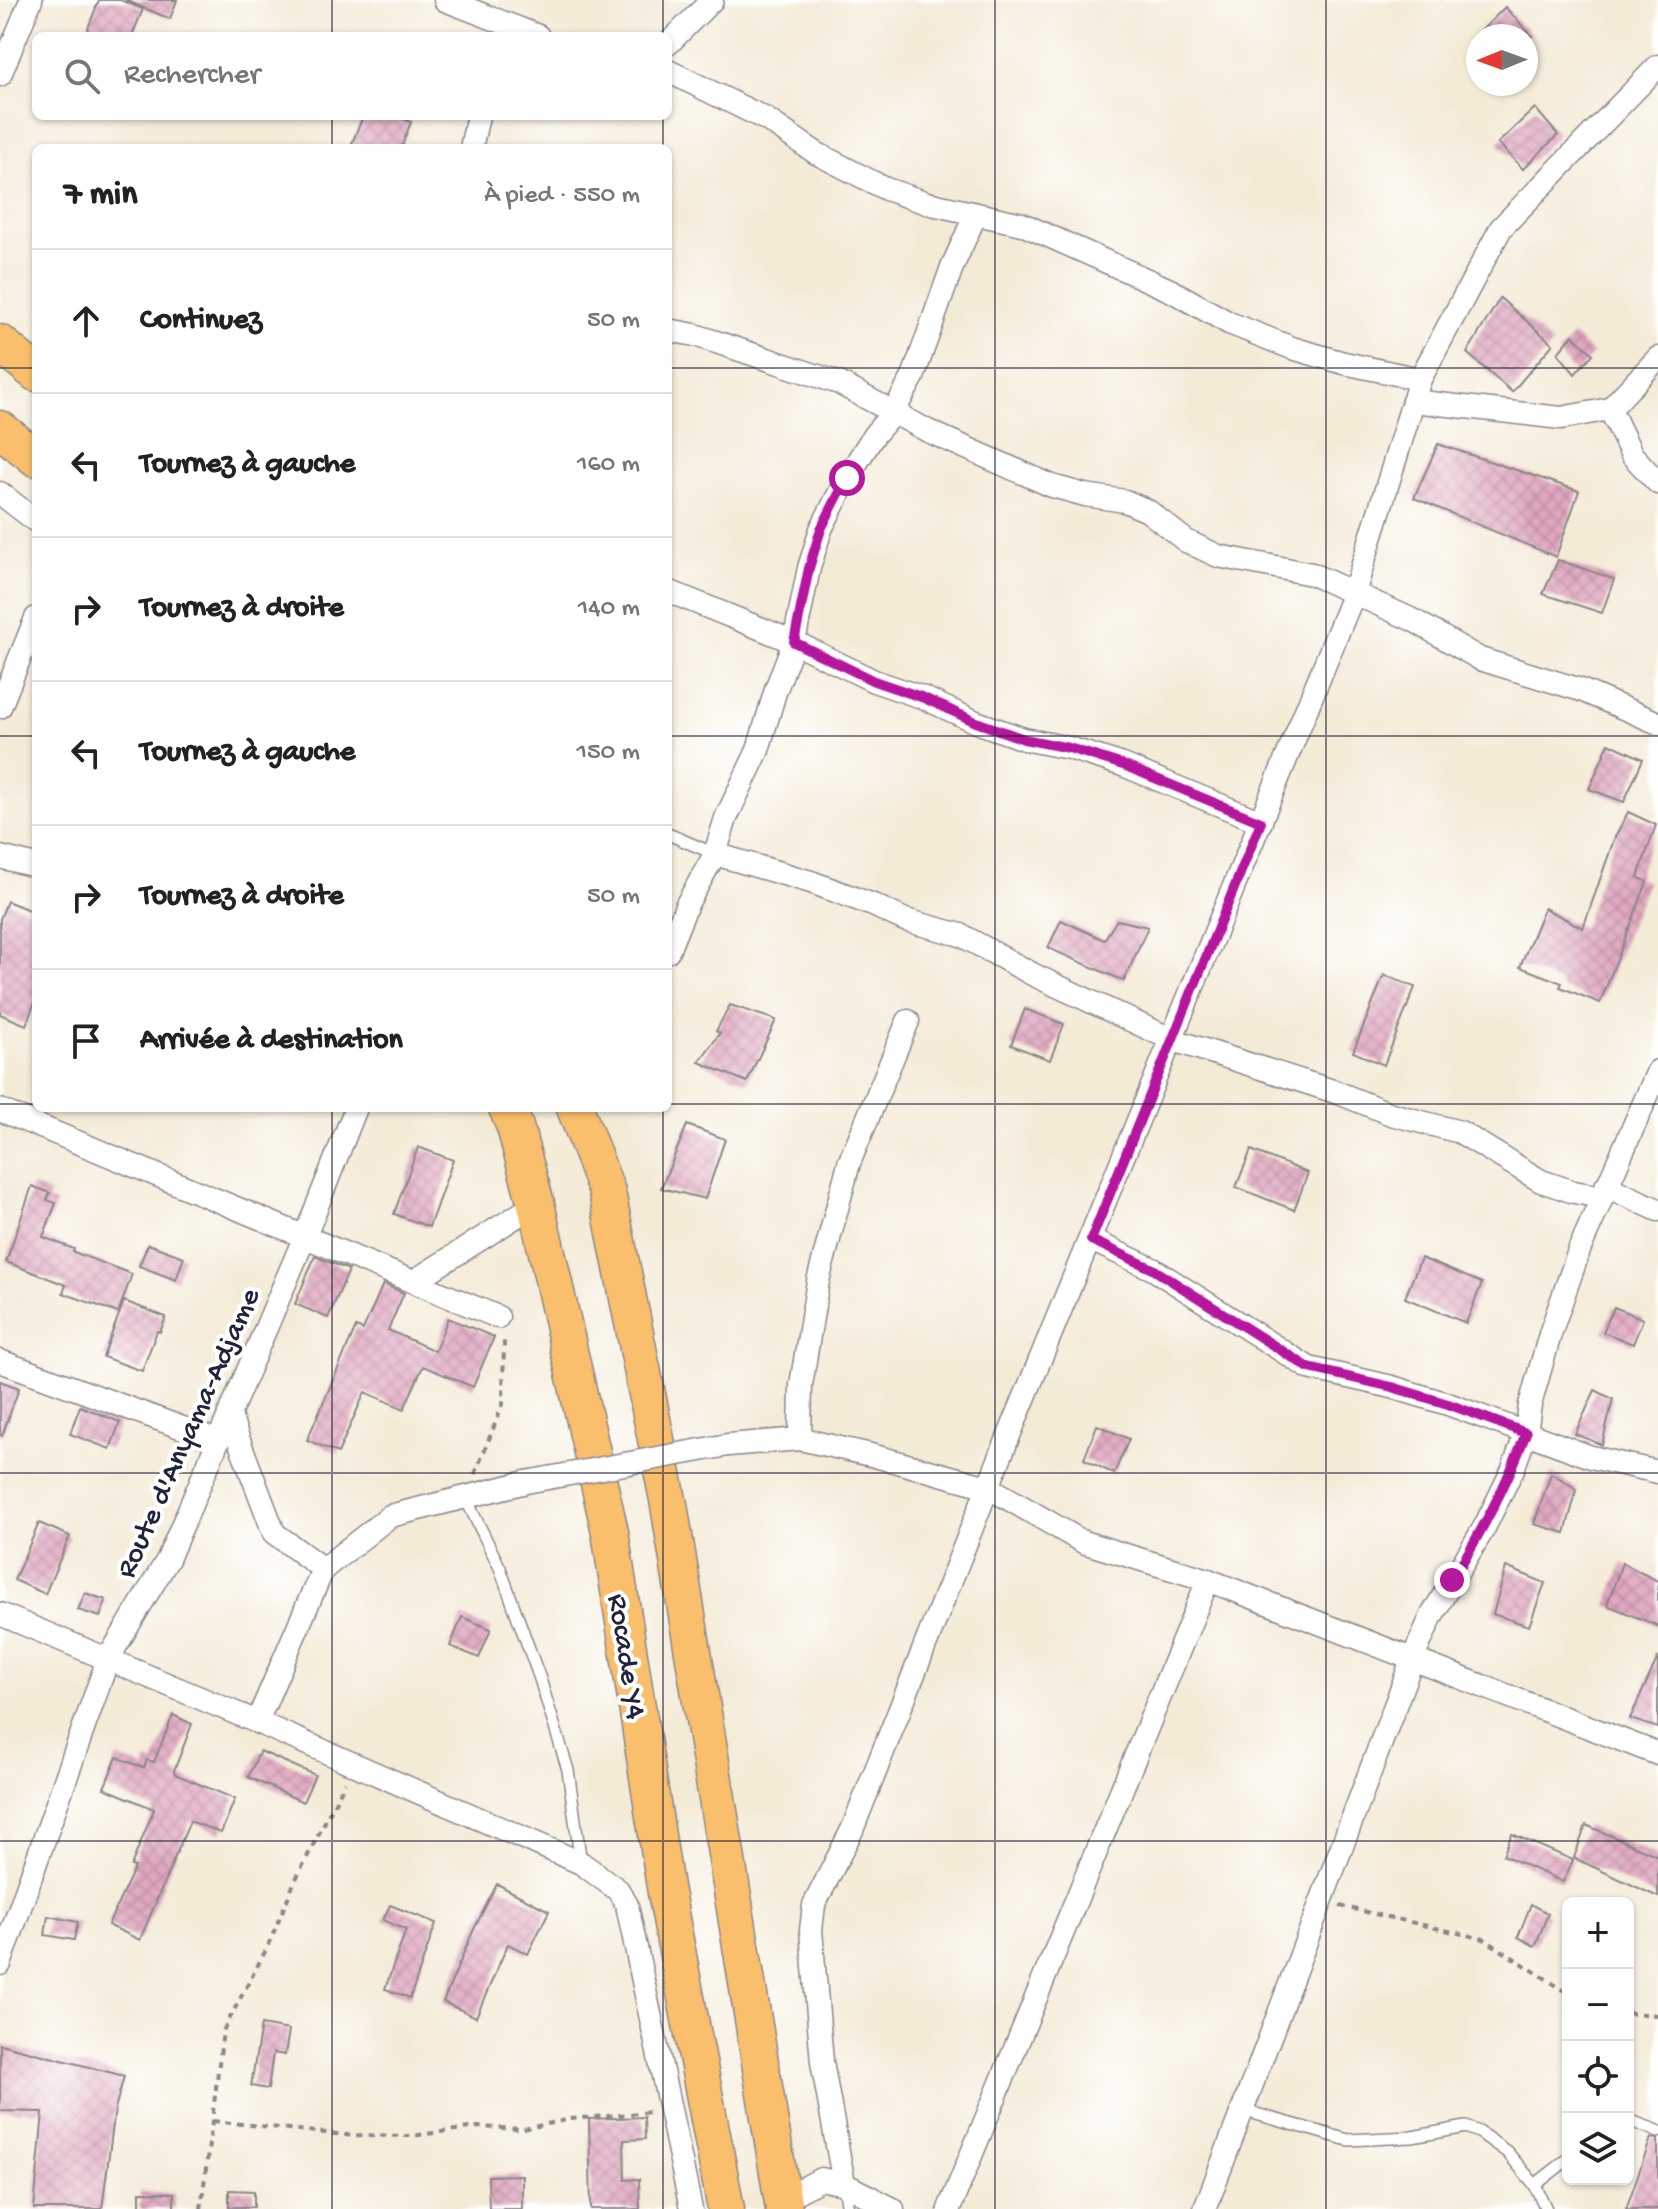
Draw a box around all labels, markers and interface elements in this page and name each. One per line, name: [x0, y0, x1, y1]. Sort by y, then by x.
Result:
north arrow: [1466, 24, 1538, 96]
search box: [32, 32, 672, 120]
icon: search: [60, 54, 104, 98]
text: Rechercher: [124, 59, 260, 94]
text: 7 min: [64, 176, 137, 216]
text: À pied · 550 m: [484, 181, 640, 212]
icon: ahead: [64, 299, 108, 343]
text: Continuez: [140, 304, 262, 339]
text: 50 m: [587, 306, 640, 337]
icon: left: [64, 443, 108, 487]
text: Tournez à gauche: [140, 448, 355, 483]
text: 160 m: [577, 450, 640, 481]
route start: [829, 460, 865, 496]
icon: right: [64, 587, 108, 631]
text: Tournez à droite: [140, 592, 344, 627]
text: 140 m: [578, 594, 640, 625]
icon: left: [64, 731, 108, 775]
text: Tournez à gauche: [140, 736, 355, 771]
text: 150 m: [576, 738, 640, 769]
icon: right: [64, 875, 108, 919]
text: Tournez à droite: [140, 880, 344, 915]
text: 50 m: [587, 882, 640, 913]
icon: arrive: [64, 1019, 108, 1063]
text: Arrivée à destination: [140, 1024, 403, 1059]
street label: Route d'Anyama-Adjame: [110, 1283, 270, 1584]
route end: [1434, 1562, 1470, 1598]
street label: Rocade Y4: [597, 1592, 652, 1722]
map controls: [1562, 1897, 1634, 2185]
button: +: [1562, 1897, 1634, 1969]
button: −: [1562, 1969, 1634, 2041]
button: locate: [1562, 2041, 1634, 2113]
button: layers: [1562, 2113, 1634, 2185]

